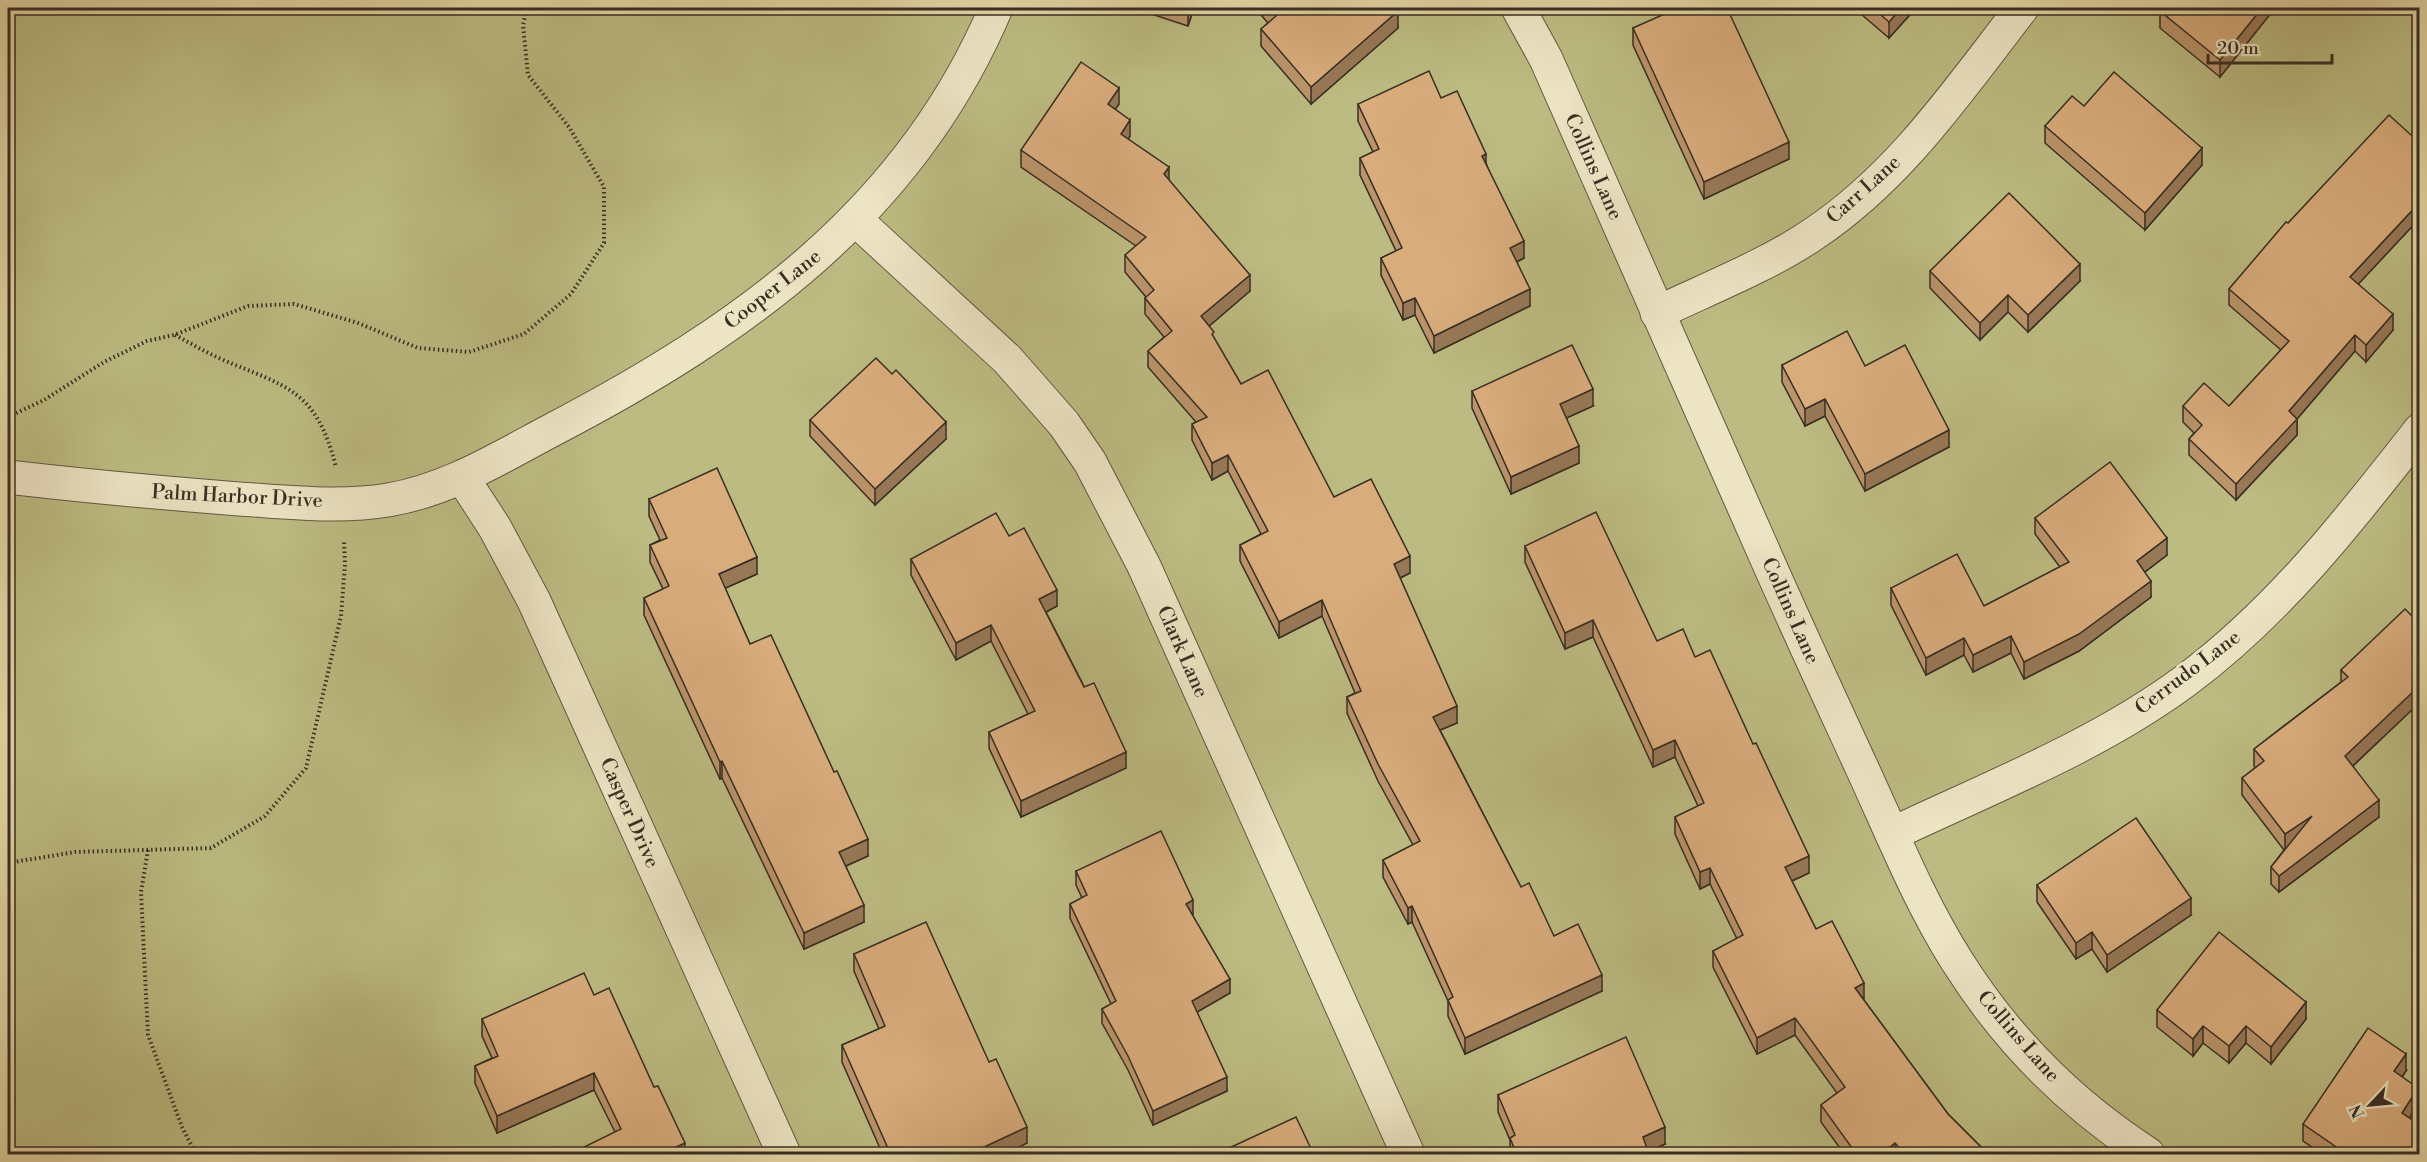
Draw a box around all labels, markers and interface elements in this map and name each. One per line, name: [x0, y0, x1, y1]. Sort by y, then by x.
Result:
scale bar: [2208, 27, 2332, 65]
text: 20 m: [2217, 37, 2259, 60]
street label: Collins Lane: [1558, 110, 1628, 224]
street label: Carr Lane: [1822, 150, 1906, 230]
street label: Cooper Lane: [720, 244, 826, 336]
street label: Palm Harbor Drive: [151, 480, 323, 514]
street label: Collins Lane: [1755, 554, 1825, 668]
street label: Clark Lane: [1151, 602, 1213, 702]
street label: Cerrudo Lane: [2130, 625, 2246, 721]
street label: Casper Drive: [594, 754, 664, 872]
street label: Collins Lane: [1971, 986, 2065, 1088]
north arrow: [2340, 1075, 2400, 1135]
text: N: [2346, 1101, 2369, 1121]

